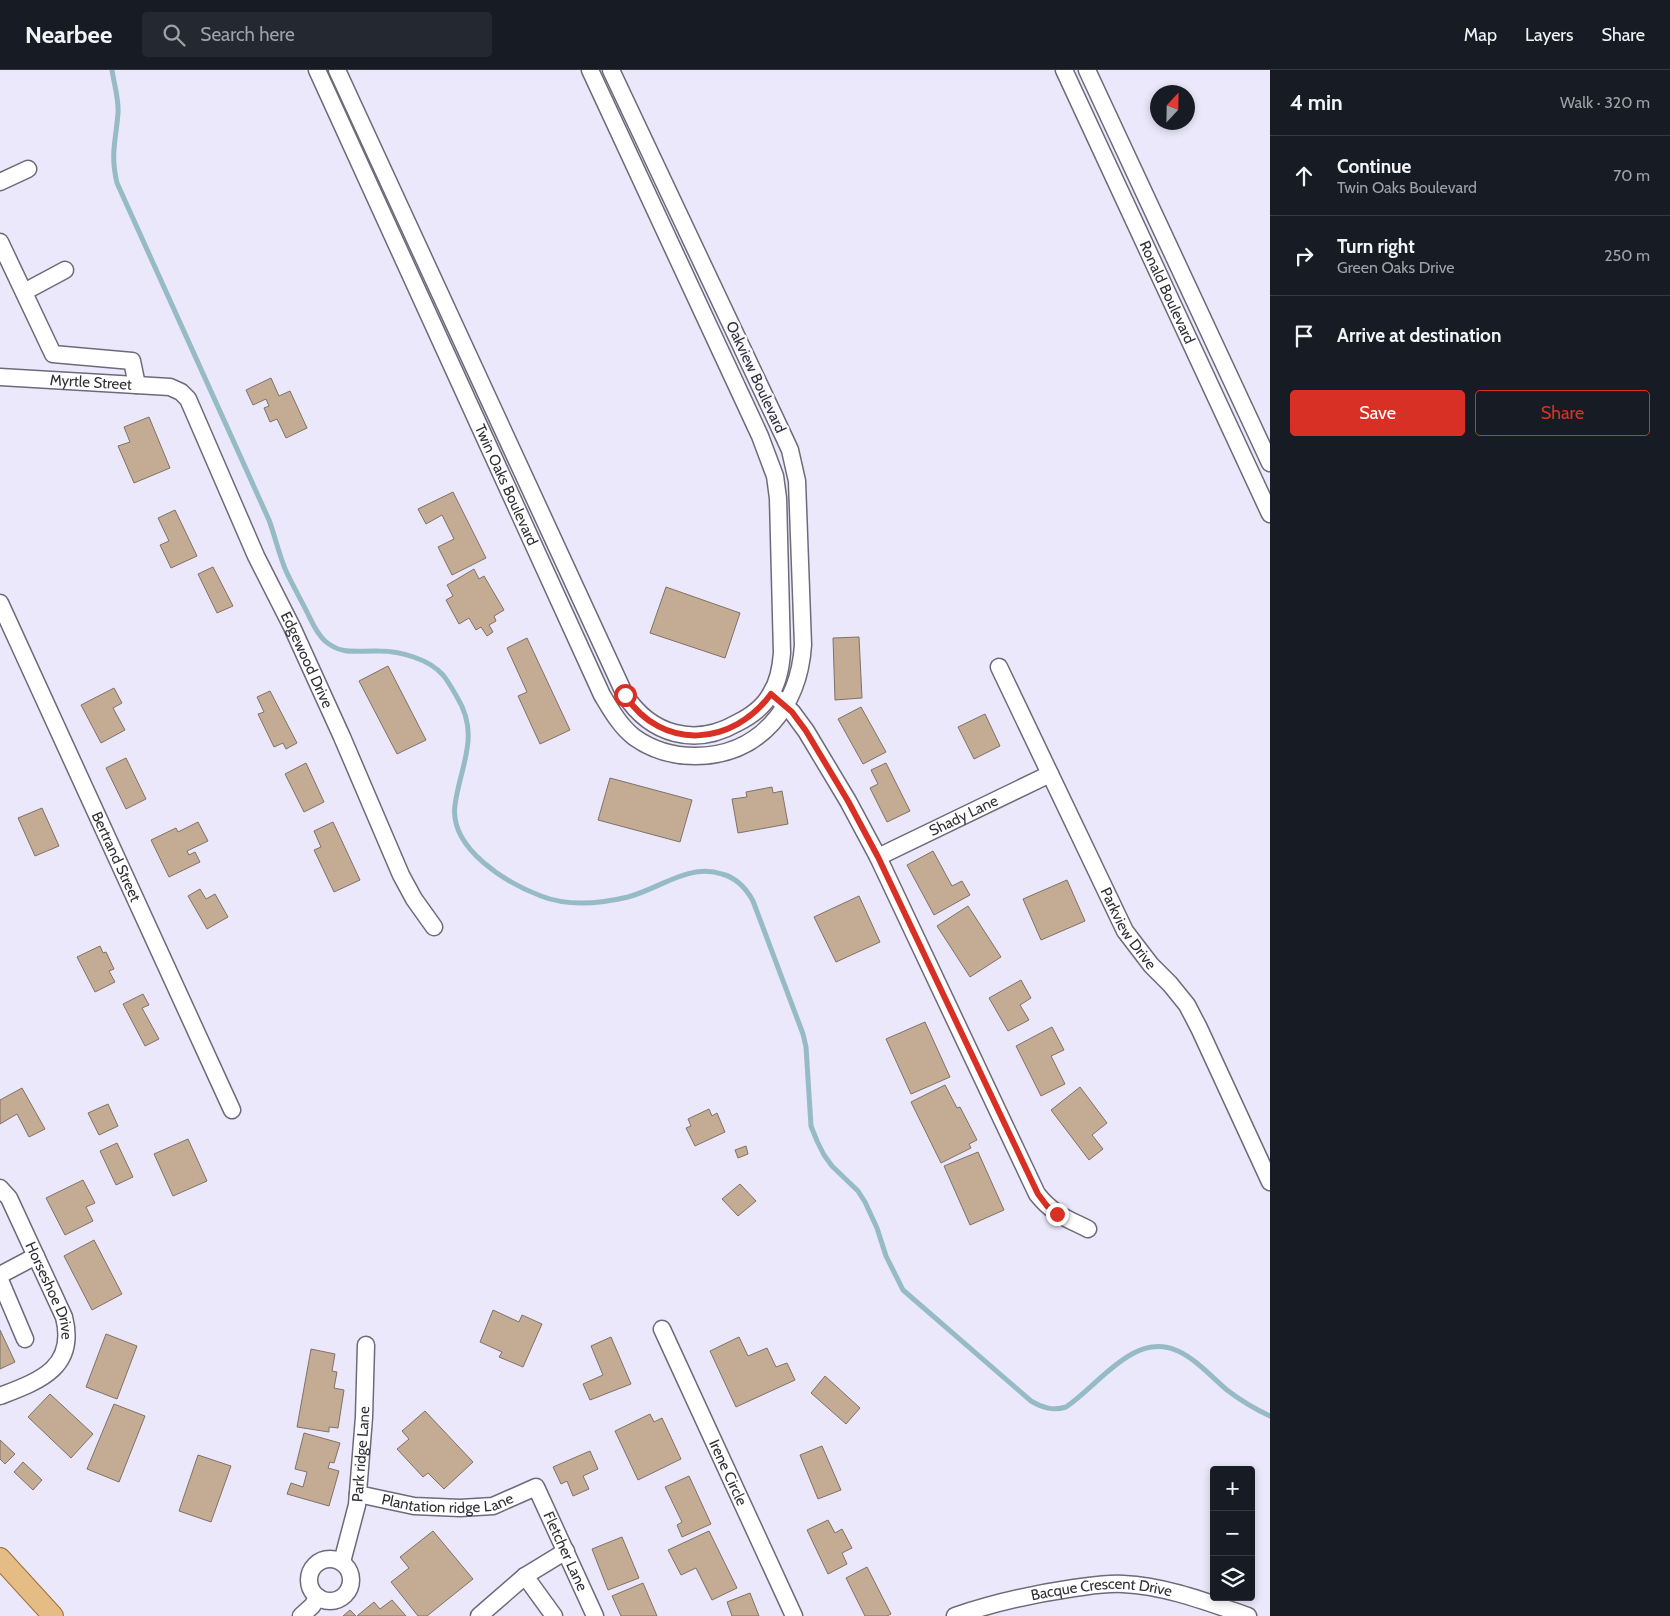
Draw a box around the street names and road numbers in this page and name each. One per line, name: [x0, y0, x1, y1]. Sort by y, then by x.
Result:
street label: Ronald Boulevard: [1136, 238, 1199, 347]
street label: Oakview Boulevard: [722, 318, 790, 436]
street label: Myrtle Street: [49, 371, 132, 394]
street label: Twin Oaks Boulevard: [471, 421, 542, 548]
street label: Edgewood Drive: [277, 609, 337, 711]
street label: Shady Lane: [926, 791, 1001, 840]
street label: Bertrand Street: [88, 809, 144, 905]
street label: Parkview Drive: [1097, 885, 1160, 973]
street label: Horseshoe Drive: [21, 1239, 76, 1340]
street label: Park ridge Lane: [348, 1406, 373, 1503]
street label: Irene Circle: [705, 1437, 751, 1509]
street label: Plantation ridge Lane: [380, 1489, 516, 1517]
street label: Fletcher Lane: [539, 1509, 591, 1594]
street label: Bacque Crescent Drive: [1029, 1575, 1174, 1604]

